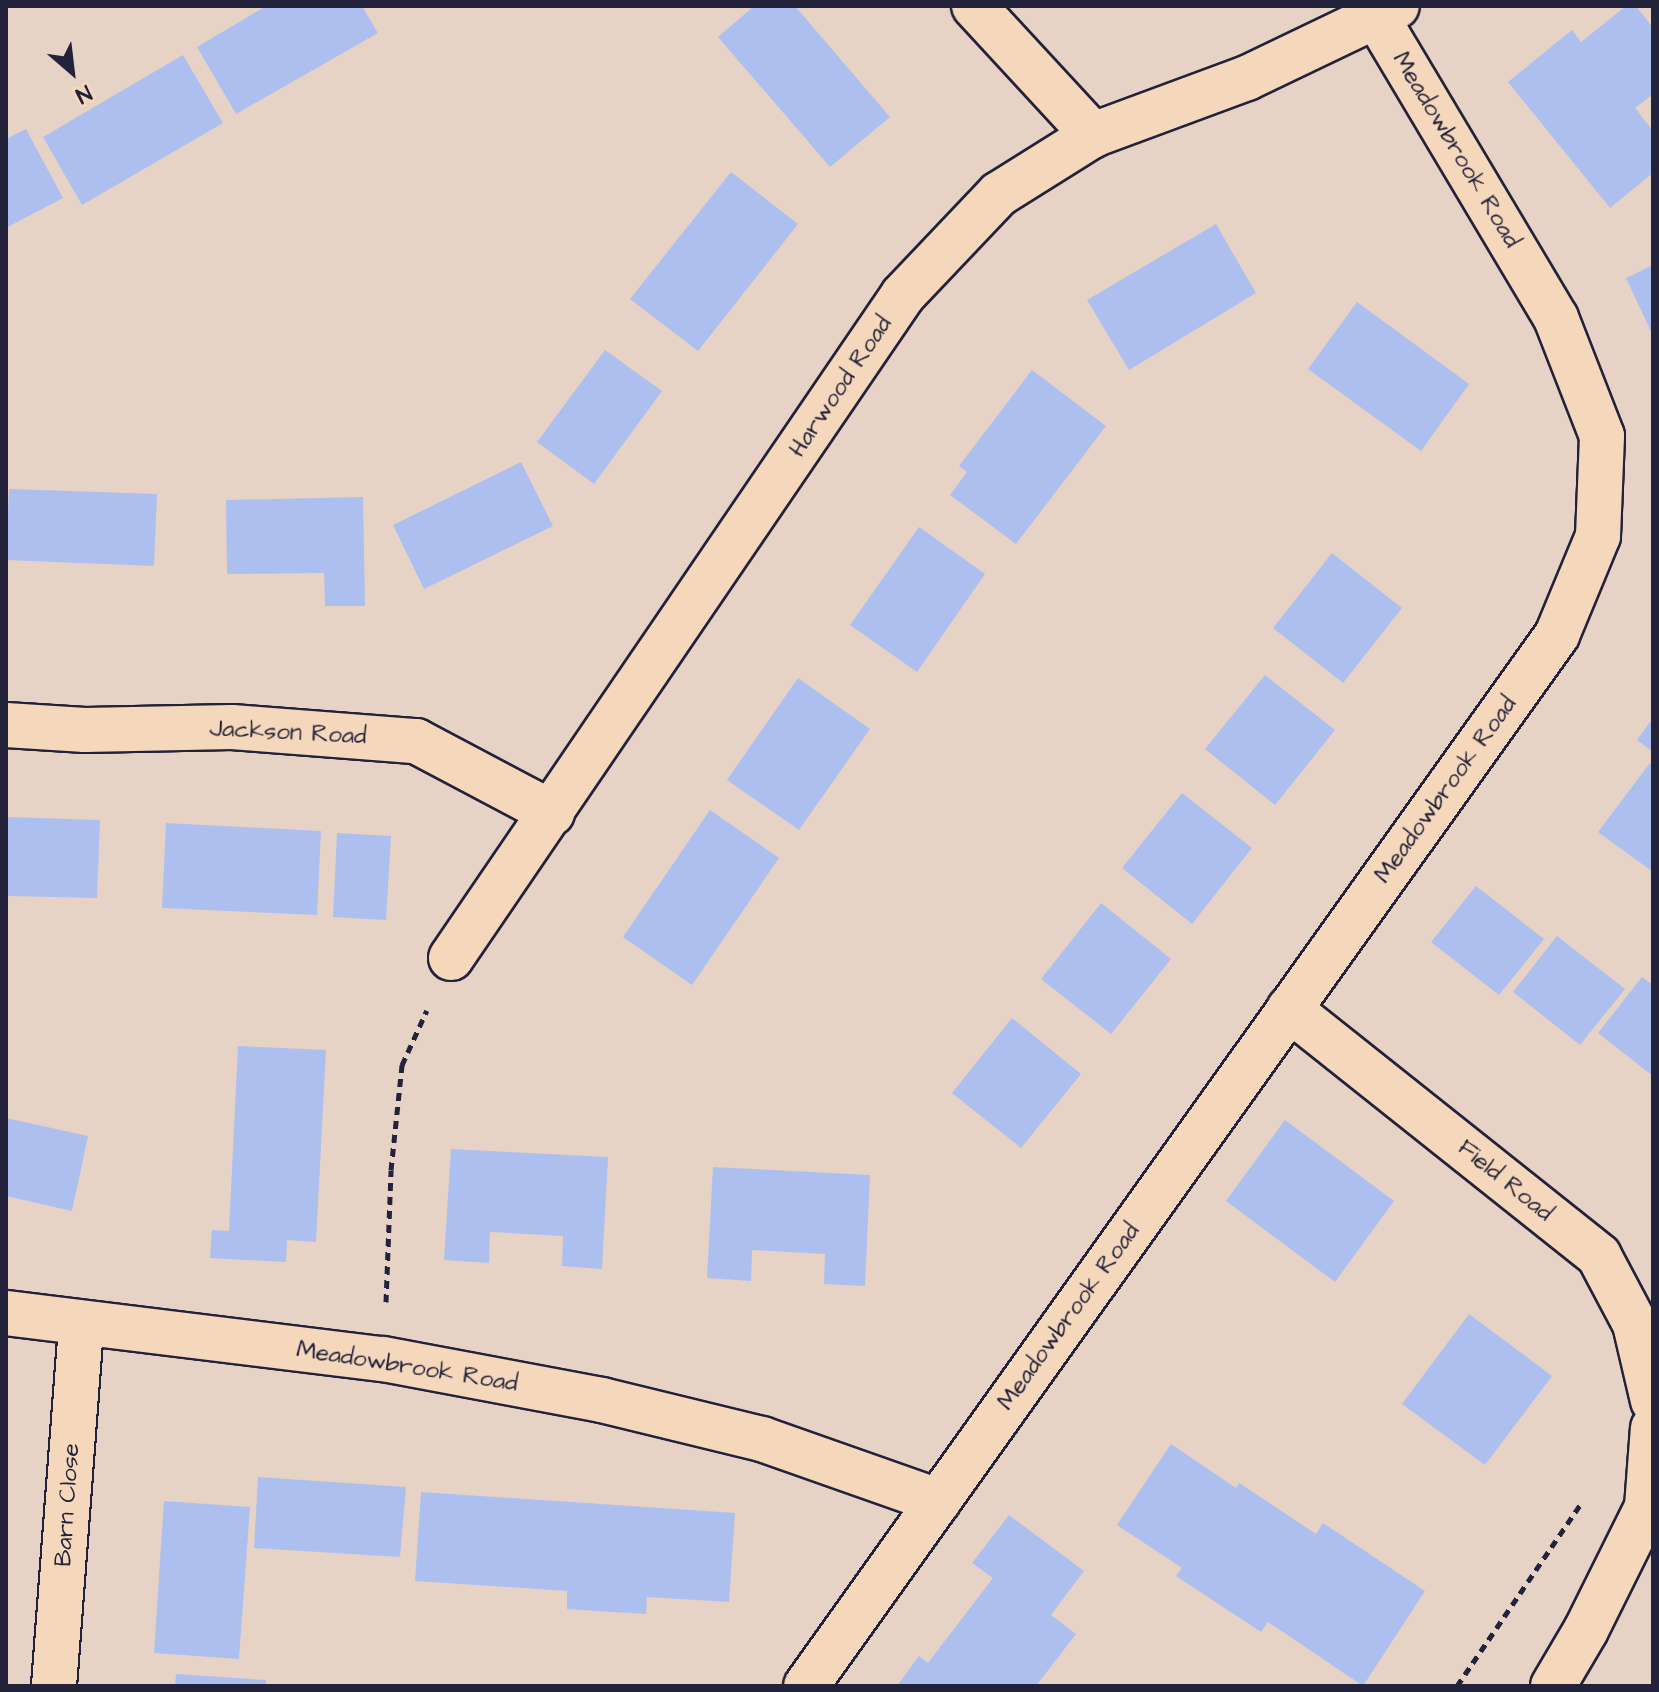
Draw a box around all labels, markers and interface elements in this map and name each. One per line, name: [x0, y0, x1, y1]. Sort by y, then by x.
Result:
north arrow: [32, 32, 112, 112]
street label: Meadowbrook Road: [1386, 47, 1526, 253]
text: N: [70, 77, 97, 111]
street label: Harwood Road: [783, 311, 899, 463]
street label: Meadowbrook Road: [1369, 691, 1523, 889]
street label: Jackson Road: [209, 715, 367, 751]
street label: Field Road: [1452, 1134, 1558, 1228]
street label: Meadowbrook Road: [992, 1218, 1146, 1416]
street label: Meadowbrook Road: [294, 1335, 520, 1399]
street label: Barn Close: [49, 1442, 87, 1568]

